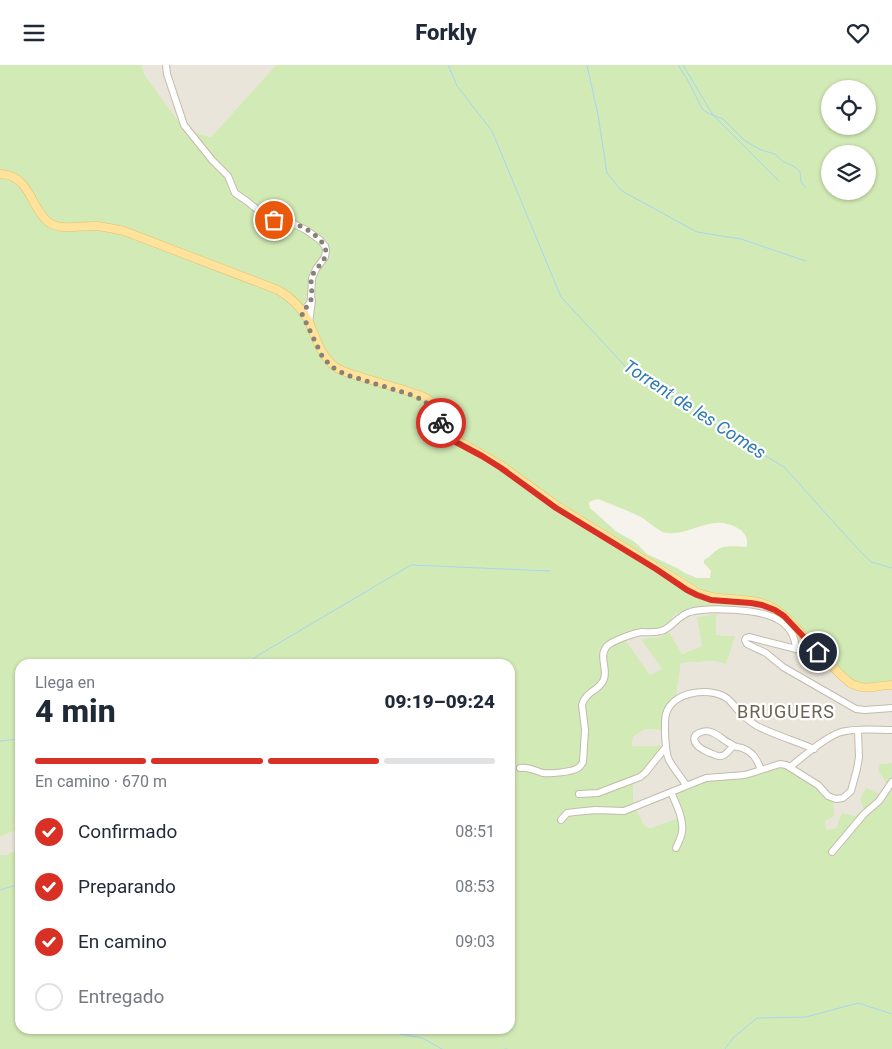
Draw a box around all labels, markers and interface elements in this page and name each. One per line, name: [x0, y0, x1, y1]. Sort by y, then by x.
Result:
icon: menu: [20, 19, 48, 47]
icon: heart: [844, 19, 872, 47]
text: Forkly: [415, 20, 477, 45]
map controls: [821, 80, 876, 200]
button: locate: [821, 80, 876, 135]
button: layers: [821, 145, 876, 200]
pin: [253, 199, 295, 241]
icon: bag: [260, 206, 288, 234]
water label: Torrent de les Comes: [620, 355, 770, 463]
courier: [416, 398, 466, 448]
icon: bike: [427, 409, 455, 437]
pin: [797, 631, 839, 673]
icon: home: [804, 638, 832, 666]
text: Llega en: [35, 673, 95, 692]
text: 09:19–09:24: [384, 690, 495, 713]
text: 4 min: [35, 692, 116, 730]
district label: BRUGUERS: [737, 701, 835, 722]
text: En camino · 670 m: [35, 772, 167, 791]
icon: check: [35, 818, 63, 846]
text: Confirmado: [78, 820, 177, 843]
text: 08:51: [455, 822, 495, 841]
icon: check: [35, 873, 63, 901]
text: Preparando: [78, 875, 176, 898]
text: 08:53: [455, 877, 495, 896]
icon: check: [35, 928, 63, 956]
text: En camino: [78, 930, 167, 953]
text: 09:03: [455, 932, 495, 951]
text: Entregado: [78, 985, 164, 1008]

